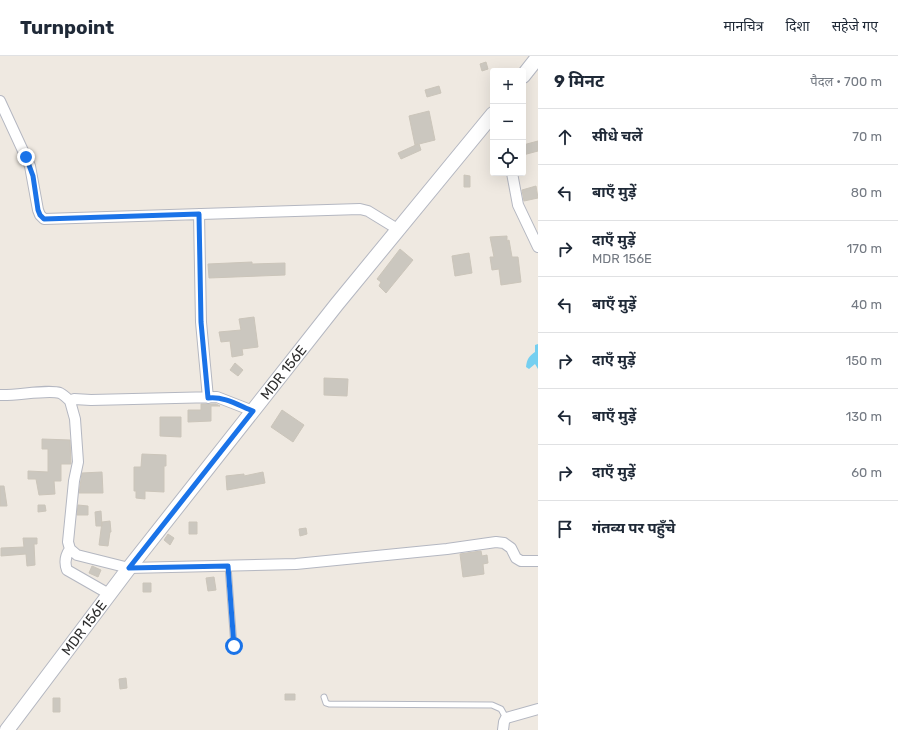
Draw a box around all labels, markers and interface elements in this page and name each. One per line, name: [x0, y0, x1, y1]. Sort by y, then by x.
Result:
text: Turnpoint: [20, 16, 114, 39]
text: मानचित्र: [723, 18, 763, 35]
text: दिशा: [785, 18, 810, 35]
text: सहेजे गए: [832, 18, 878, 35]
map controls: [490, 68, 526, 176]
button: +: [490, 68, 526, 104]
text: 9 मिनट: [554, 71, 604, 91]
text: पैदल · 700 m: [810, 74, 882, 89]
button: −: [490, 104, 526, 140]
icon: ahead: [554, 126, 576, 148]
text: सीधे चलें: [592, 127, 642, 145]
text: 70 m: [852, 129, 882, 144]
button: locate: [490, 140, 526, 176]
route end: [17, 148, 35, 166]
icon: left: [554, 182, 576, 204]
text: बाएँ मुड़ें: [592, 183, 636, 201]
text: 80 m: [851, 185, 882, 200]
text: दाएँ मुड़ें: [592, 231, 635, 249]
icon: right: [554, 238, 576, 260]
text: 170 m: [847, 241, 882, 256]
text: MDR 156E: [592, 251, 652, 266]
icon: left: [554, 294, 576, 316]
text: बाएँ मुड़ें: [592, 295, 636, 313]
text: 40 m: [851, 297, 882, 312]
street label: MDR 156E: [257, 342, 310, 403]
icon: right: [554, 350, 576, 372]
text: दाएँ मुड़ें: [592, 351, 635, 369]
text: 150 m: [846, 353, 882, 368]
icon: left: [554, 406, 576, 428]
text: बाएँ मुड़ें: [592, 407, 636, 425]
text: 130 m: [846, 409, 882, 424]
icon: right: [554, 462, 576, 484]
text: दाएँ मुड़ें: [592, 463, 635, 481]
text: 60 m: [851, 465, 882, 480]
icon: arrive: [554, 518, 576, 540]
text: गंतव्य पर पहुँचे: [592, 519, 676, 537]
street label: MDR 156E: [58, 597, 110, 659]
route start: [225, 637, 243, 655]

